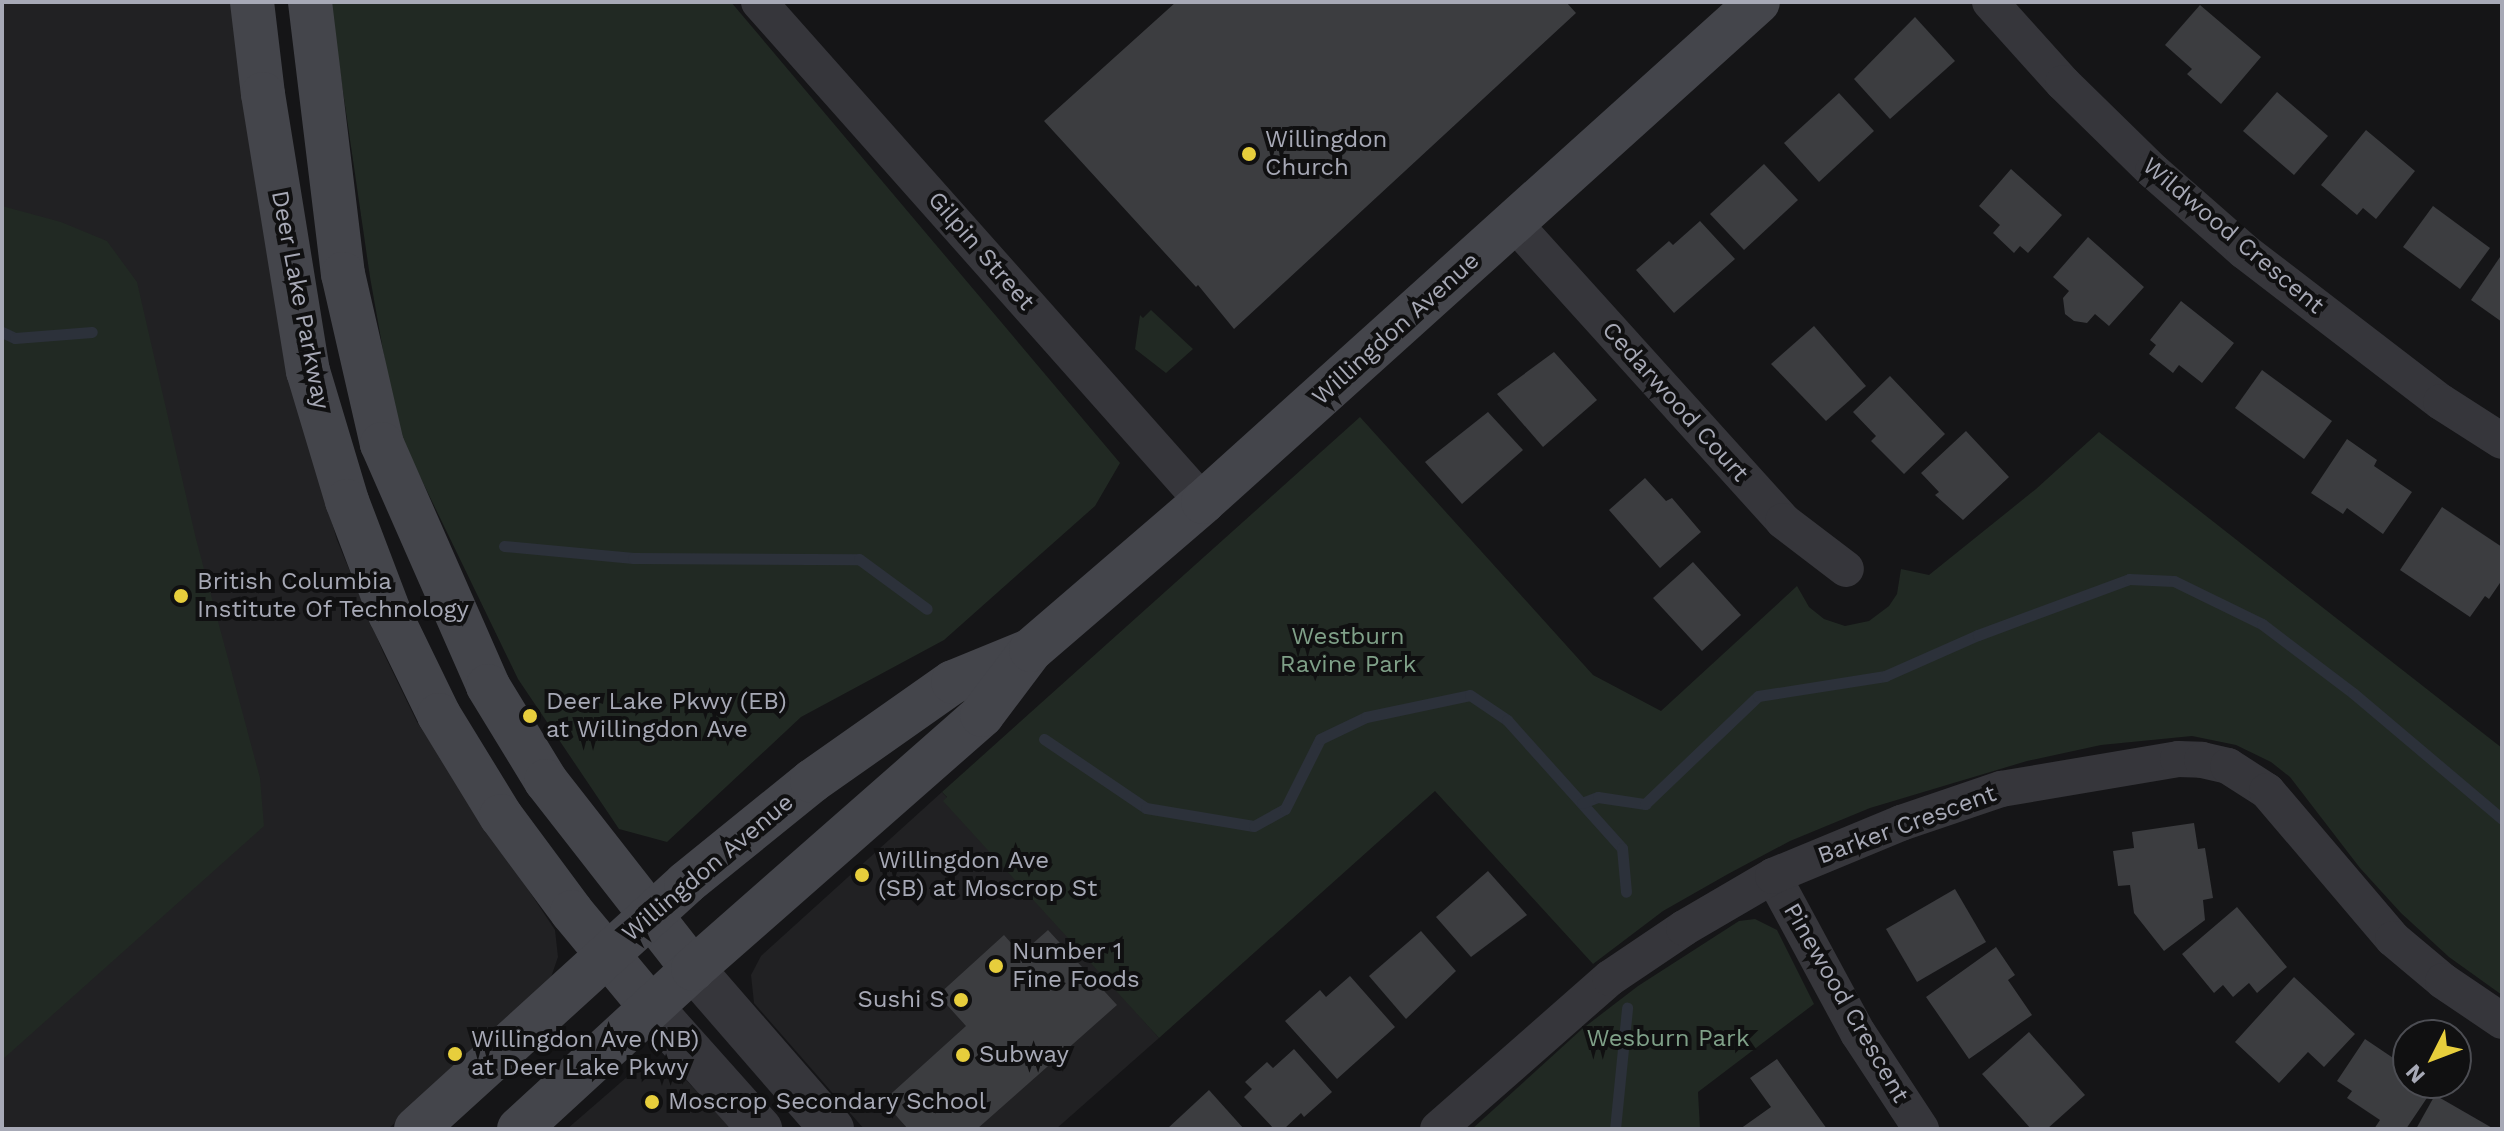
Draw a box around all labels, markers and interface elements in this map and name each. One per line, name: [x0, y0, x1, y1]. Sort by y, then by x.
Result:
place label: Willingdon Church: [1265, 126, 1387, 182]
marker: Willingdon Church: [1240, 145, 1258, 163]
street label: Wildwood Crescent: [2136, 152, 2330, 320]
street label: Gilpin Street: [922, 186, 1040, 316]
street label: Deer Lake Parkway: [265, 188, 335, 412]
street label: Willingdon Avenue: [1306, 246, 1486, 412]
street label: Cedarwood Court: [1596, 316, 1754, 488]
place label: British Columbia Institute Of Technology: [197, 568, 471, 624]
marker: British Columbia Institute Of Technology: [172, 587, 190, 605]
park label: Westburn Ravine Park: [1280, 623, 1416, 679]
place label: Deer Lake Pkwy (EB) at Willingdon Ave: [546, 688, 788, 744]
marker: Deer Lake Pkwy (EB) at Willingdon Ave: [521, 707, 539, 725]
street label: Barker Crescent: [1814, 779, 2000, 871]
street label: Willingdon Avenue: [616, 788, 800, 948]
place label: Willingdon Ave (SB) at Moscrop St: [878, 847, 1097, 903]
marker: Willingdon Ave (SB) at Moscrop St: [853, 866, 871, 884]
street label: Pinewood Crescent: [1777, 898, 1915, 1108]
place label: Number 1 Fine Foods: [1012, 938, 1140, 994]
marker: Number 1 Fine Foods: [987, 957, 1005, 975]
place label: Sushi S: [857, 986, 945, 1014]
marker: Sushi S: [952, 991, 970, 1009]
north arrow: [2392, 1019, 2472, 1099]
park label: Wesburn Park: [1586, 1025, 1750, 1053]
place label: Willingdon Ave (NB) at Deer Lake Pkwy: [471, 1026, 700, 1082]
place label: Subway: [979, 1041, 1069, 1069]
marker: Willingdon Ave (NB) at Deer Lake Pkwy: [446, 1045, 464, 1063]
marker: Subway: [954, 1046, 972, 1064]
text: N: [2401, 1060, 2430, 1088]
place label: Moscrop Secondary School: [668, 1088, 987, 1116]
marker: Moscrop Secondary School: [643, 1093, 661, 1111]

